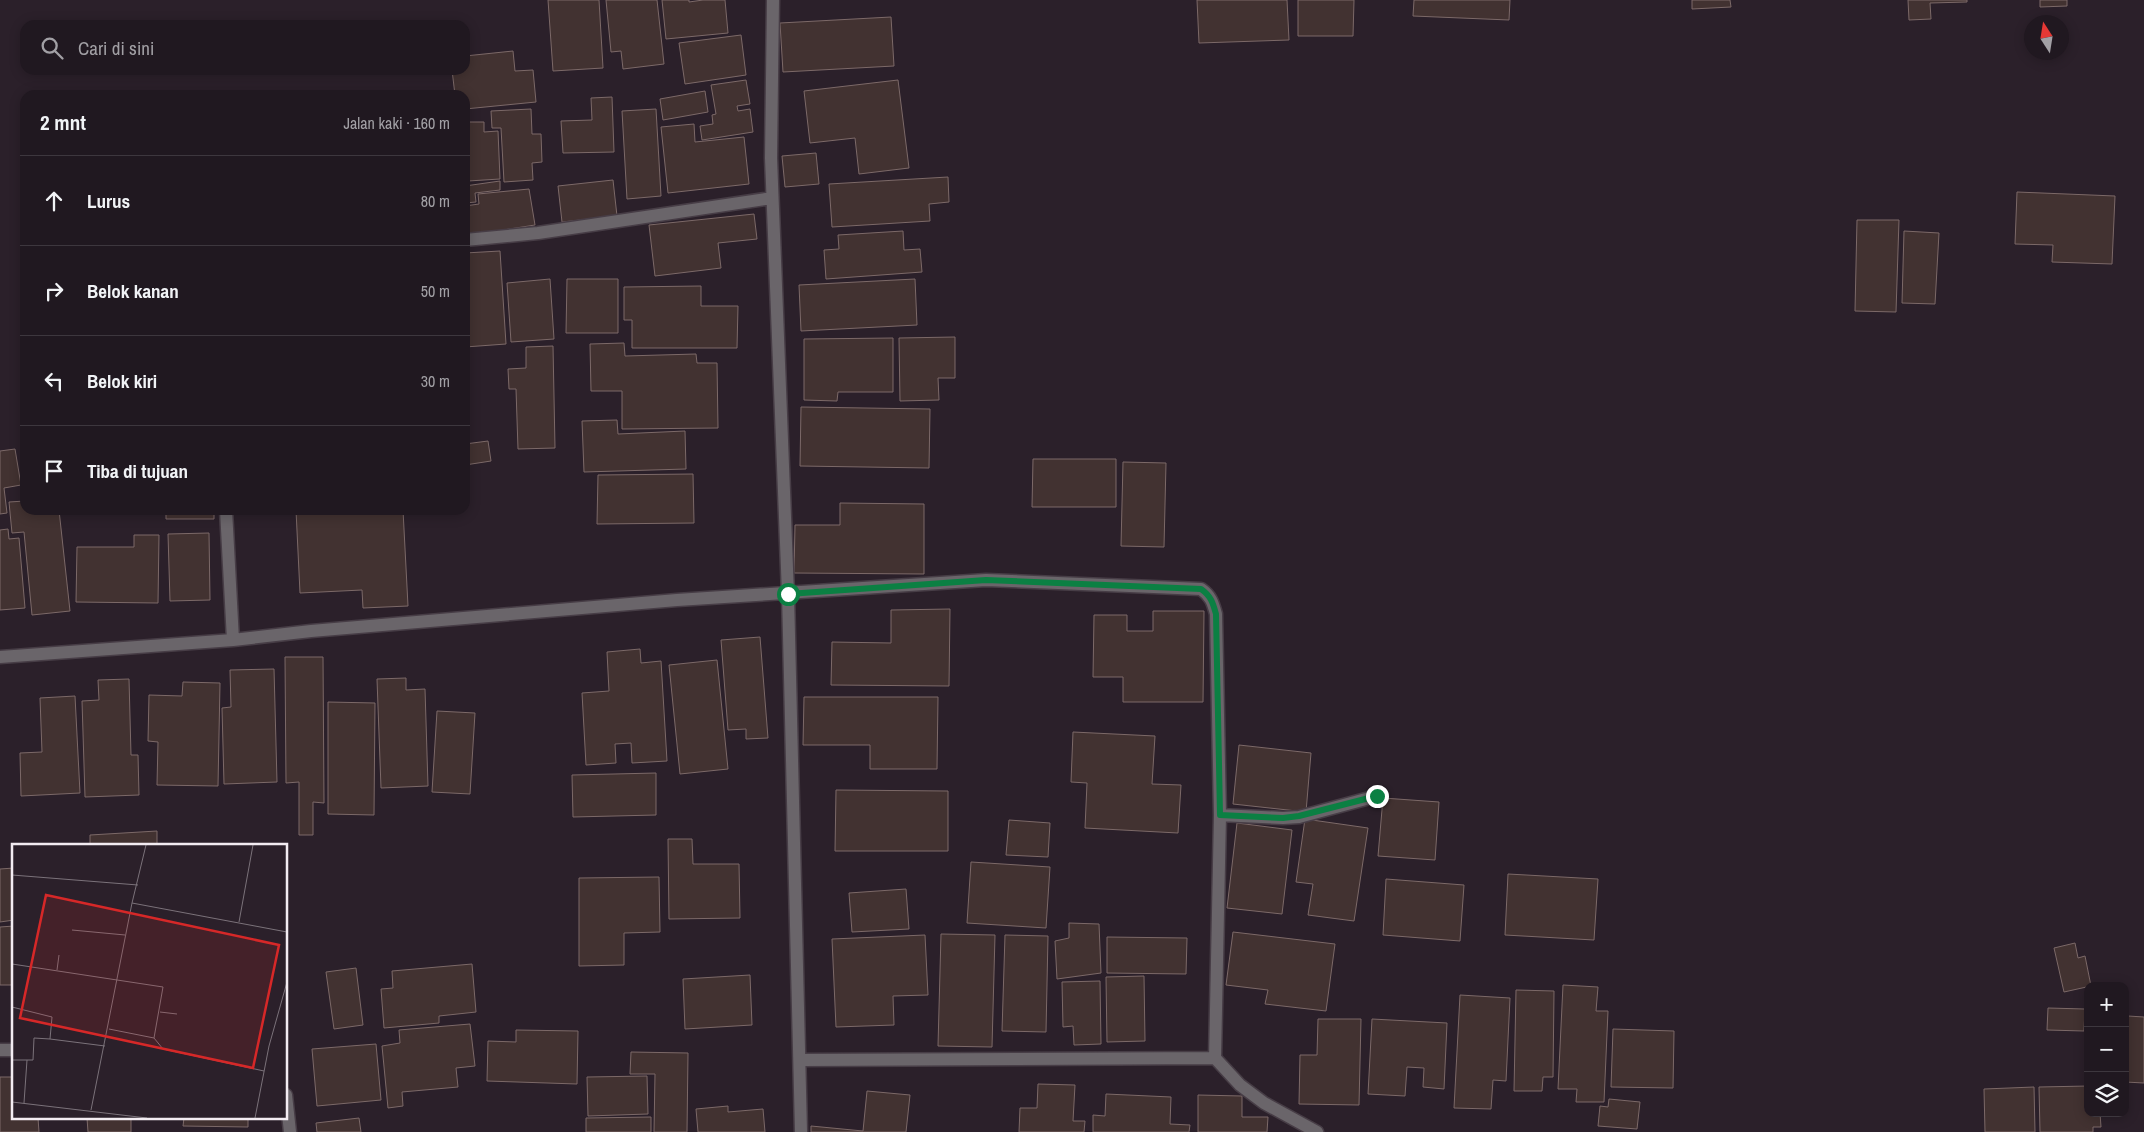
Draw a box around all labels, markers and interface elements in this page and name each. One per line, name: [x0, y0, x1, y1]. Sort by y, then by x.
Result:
north arrow: [2024, 15, 2069, 60]
search box: [20, 20, 470, 75]
icon: search: [38, 34, 66, 62]
text: Cari di sini: [78, 35, 154, 61]
text: 2 mnt: [40, 108, 86, 137]
text: Jalan kaki · 160 m: [344, 112, 450, 134]
icon: ahead: [40, 187, 68, 215]
text: Lurus: [87, 188, 130, 214]
text: 80 m: [421, 190, 450, 212]
icon: right: [40, 277, 68, 305]
text: Belok kanan: [87, 278, 179, 304]
text: 50 m: [421, 280, 450, 302]
icon: left: [40, 367, 68, 395]
text: Belok kiri: [87, 368, 157, 394]
text: 30 m: [421, 370, 450, 392]
icon: arrive: [40, 457, 68, 485]
text: Tiba di tujuan: [87, 458, 188, 484]
route start: [777, 583, 800, 606]
route end: [1366, 785, 1389, 808]
inset map: [12, 844, 288, 1120]
map controls: [2084, 982, 2129, 1117]
button: +: [2084, 982, 2129, 1027]
button: −: [2084, 1027, 2129, 1072]
button: layers: [2084, 1072, 2129, 1117]

